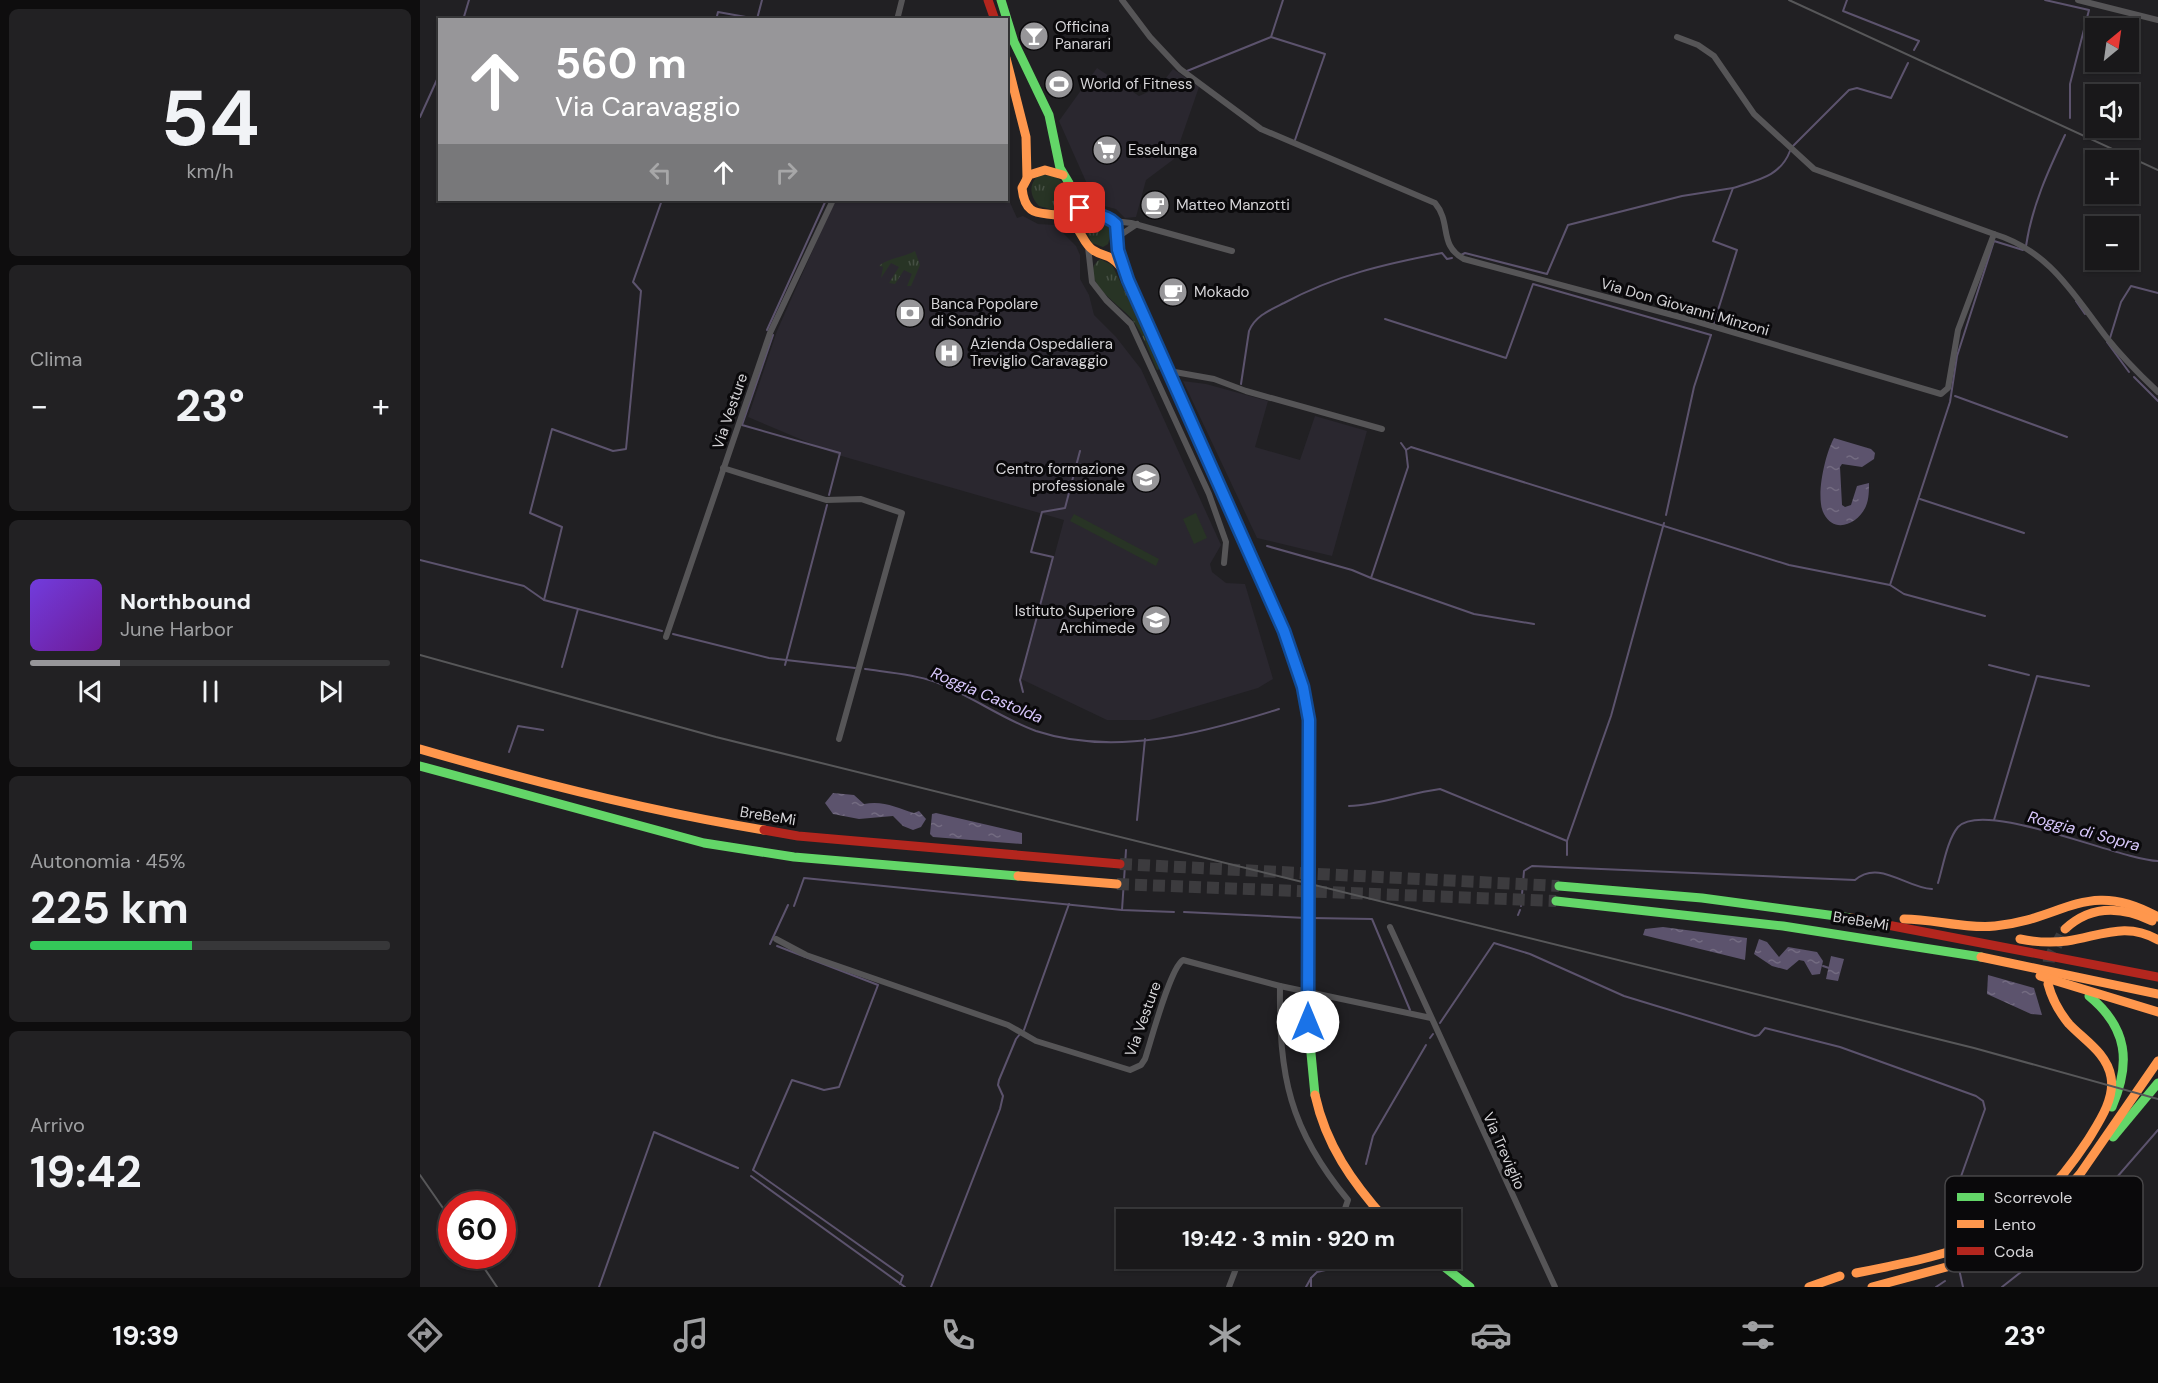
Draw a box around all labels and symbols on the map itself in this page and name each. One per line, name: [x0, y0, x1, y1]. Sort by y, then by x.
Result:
place label: Officina Panarari: [1055, 17, 1111, 54]
north arrow: [2085, 18, 2139, 72]
bar icon: Officina Panarari: [1018, 20, 1050, 52]
sports icon: World of Fitness: [1043, 68, 1075, 100]
place label: World of Fitness: [1080, 74, 1193, 94]
supermarket icon: Esselunga: [1091, 134, 1123, 166]
place label: Esselunga: [1128, 140, 1197, 160]
pin: [1054, 182, 1105, 233]
cafe icon: Matteo Manzotti: [1139, 189, 1171, 221]
place label: Matteo Manzotti: [1176, 195, 1290, 215]
street label: Via Don Giovanni Minzoni: [1598, 273, 1772, 341]
cafe icon: Mokado: [1157, 276, 1189, 308]
place label: Mokado: [1194, 282, 1250, 302]
place label: Banca Popolare di Sondrio: [931, 294, 1038, 331]
bank icon: Banca Popolare di Sondrio: [894, 297, 926, 329]
place label: Azienda Ospedaliera Treviglio Caravaggio: [970, 334, 1113, 371]
hospital icon: Azienda Ospedaliera Treviglio Caravaggio: [933, 337, 965, 369]
street label: Via Vesture: [708, 370, 752, 452]
place label: Centro formazione professionale: [996, 459, 1125, 496]
school or university icon: Centro formazione professionale: [1130, 462, 1162, 494]
place label: Istituto Superiore Archimede: [1015, 601, 1135, 638]
school or university icon: Istituto Superiore Archimede: [1140, 604, 1172, 636]
water label: Roggia Castolda: [928, 662, 1046, 728]
street label: BreBeMi: [738, 802, 798, 830]
water label: Roggia di Sopra: [2026, 806, 2143, 856]
street label: BreBeMi: [1831, 907, 1891, 935]
street label: Via Vesture: [1120, 979, 1166, 1059]
position arrow: [1276, 990, 1340, 1054]
street label: Via Treviglio: [1478, 1109, 1530, 1193]
legend: [1945, 1176, 2143, 1272]
text: Scorrevole: [1994, 1187, 2072, 1208]
speed limit sign: 60: [438, 1191, 516, 1269]
text: Lento: [1994, 1214, 2036, 1235]
text: Coda: [1994, 1241, 2034, 1262]

